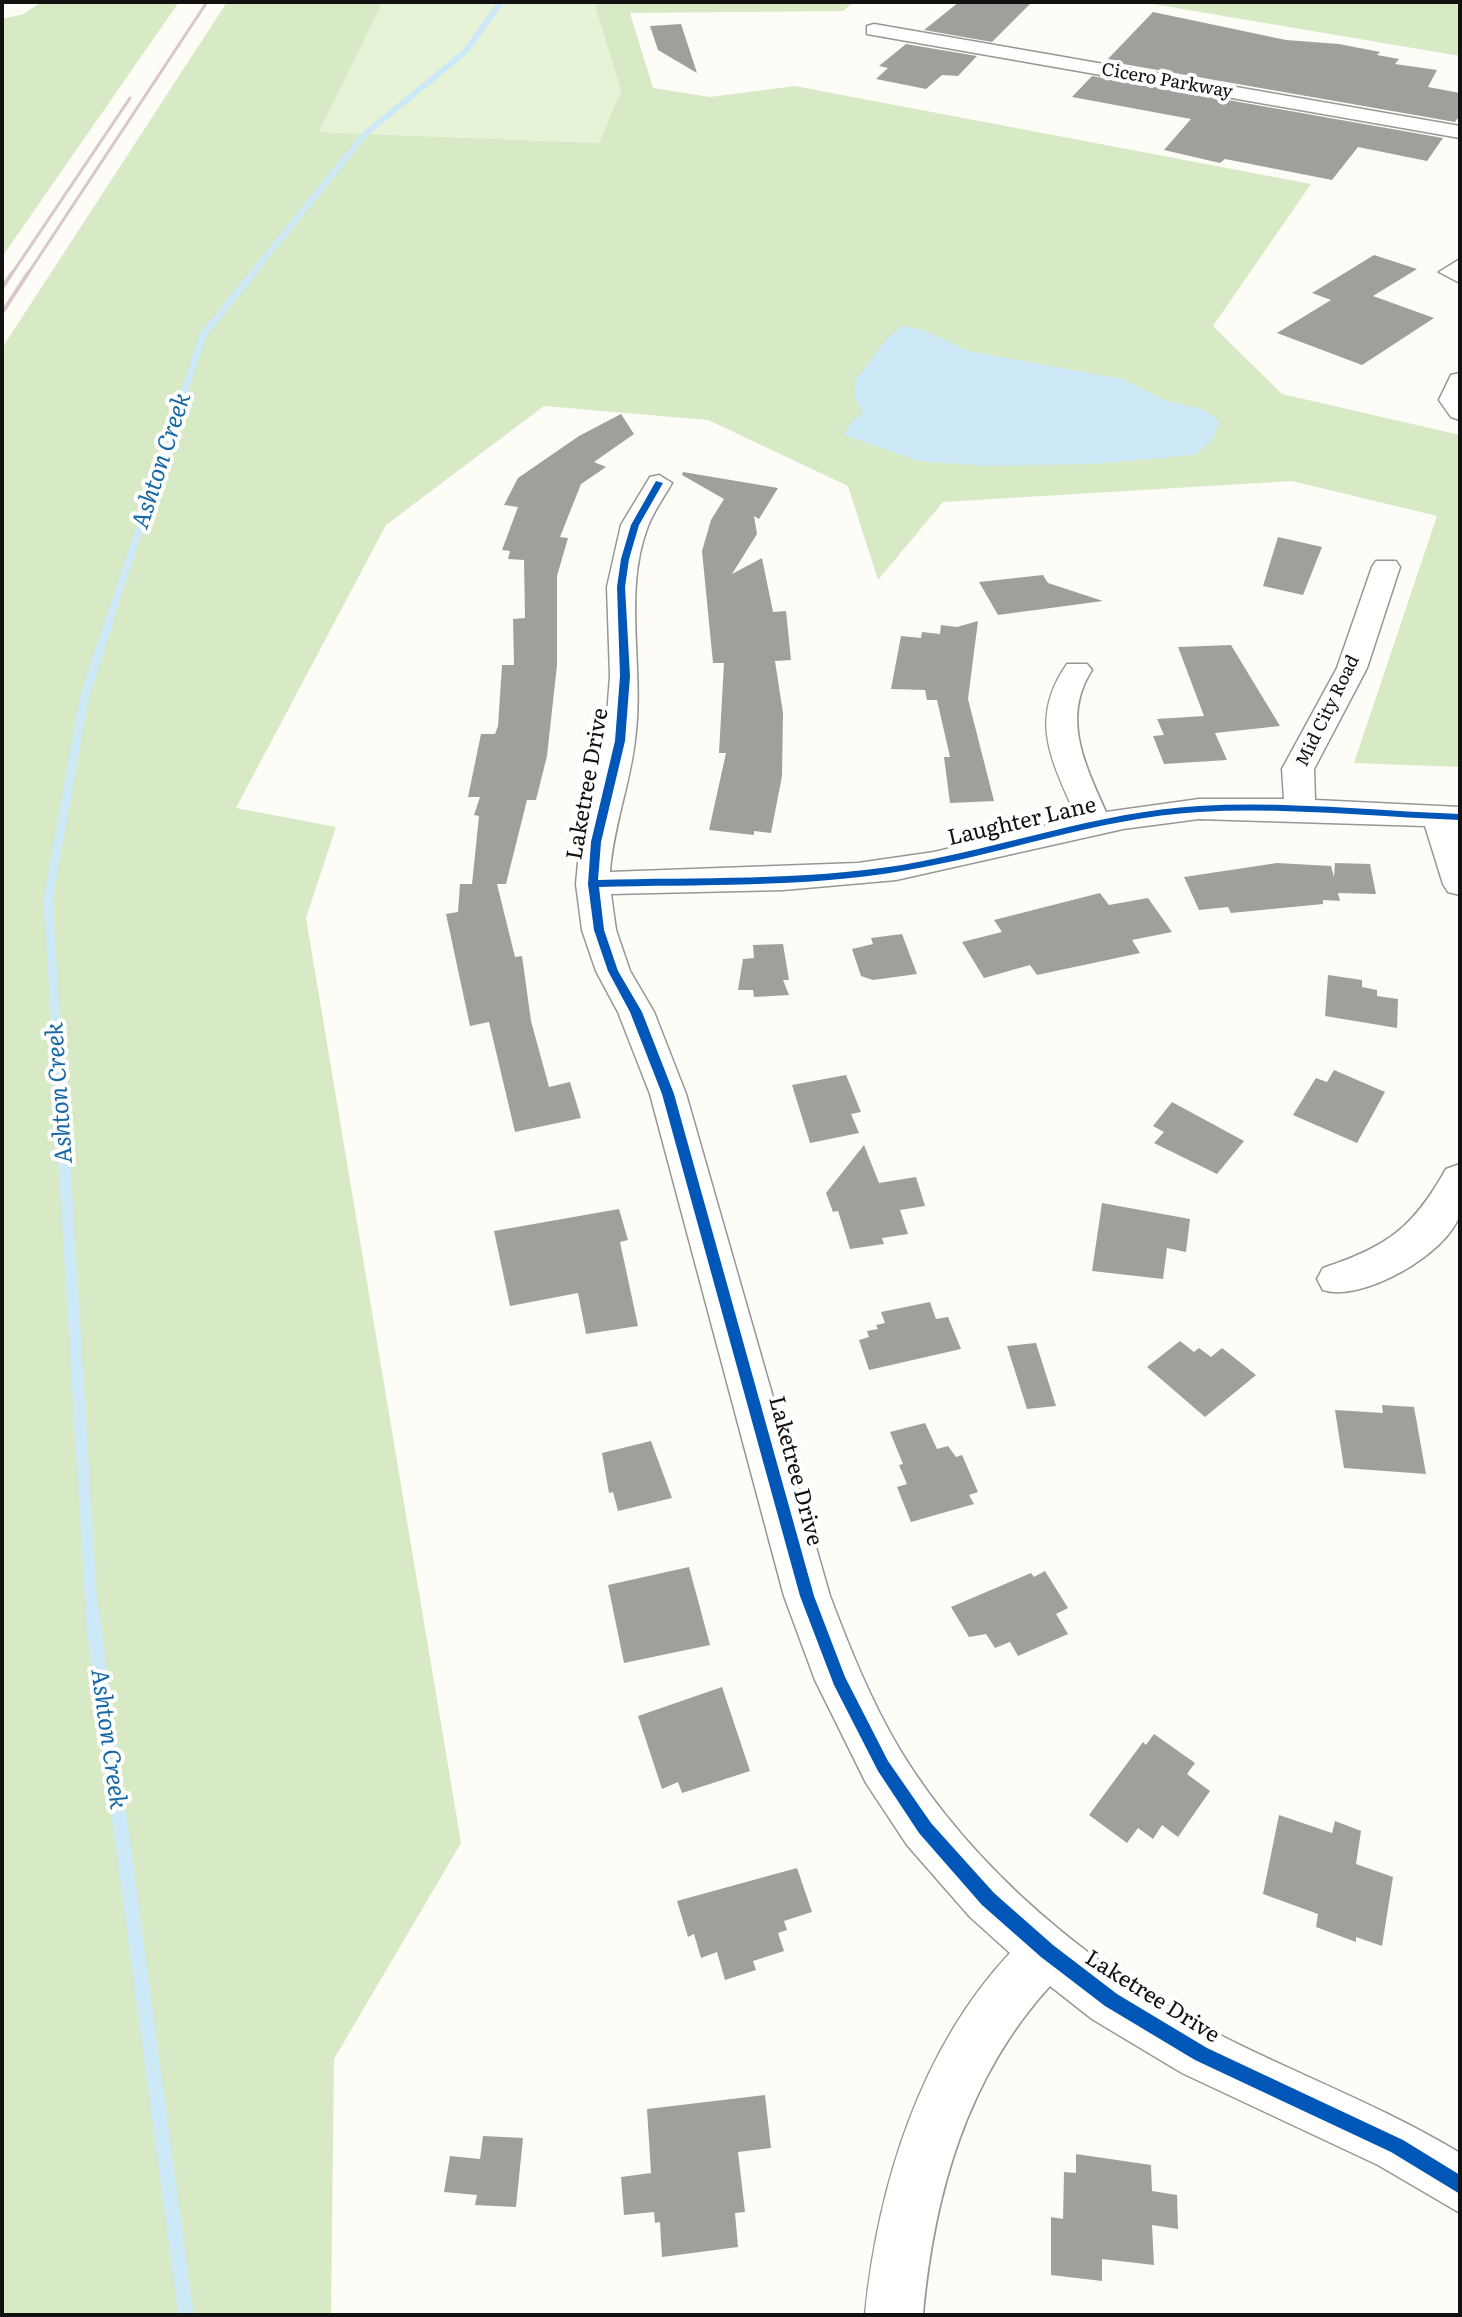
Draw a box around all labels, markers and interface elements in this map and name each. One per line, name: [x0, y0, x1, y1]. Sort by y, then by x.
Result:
street label: Cicero Parkway: [1100, 59, 1234, 103]
water label: Ashton Creek: [126, 389, 198, 533]
street label: Mid City Road: [1292, 652, 1364, 770]
street label: Laketree Drive: [562, 706, 614, 862]
street label: Laughter Lane: [945, 792, 1099, 852]
water label: Ashton Creek: [41, 1021, 79, 1165]
street label: Laketree Drive: [762, 1393, 828, 1549]
water label: Ashton Creek: [84, 1667, 132, 1811]
street label: Laketree Drive: [1080, 1945, 1224, 2049]

